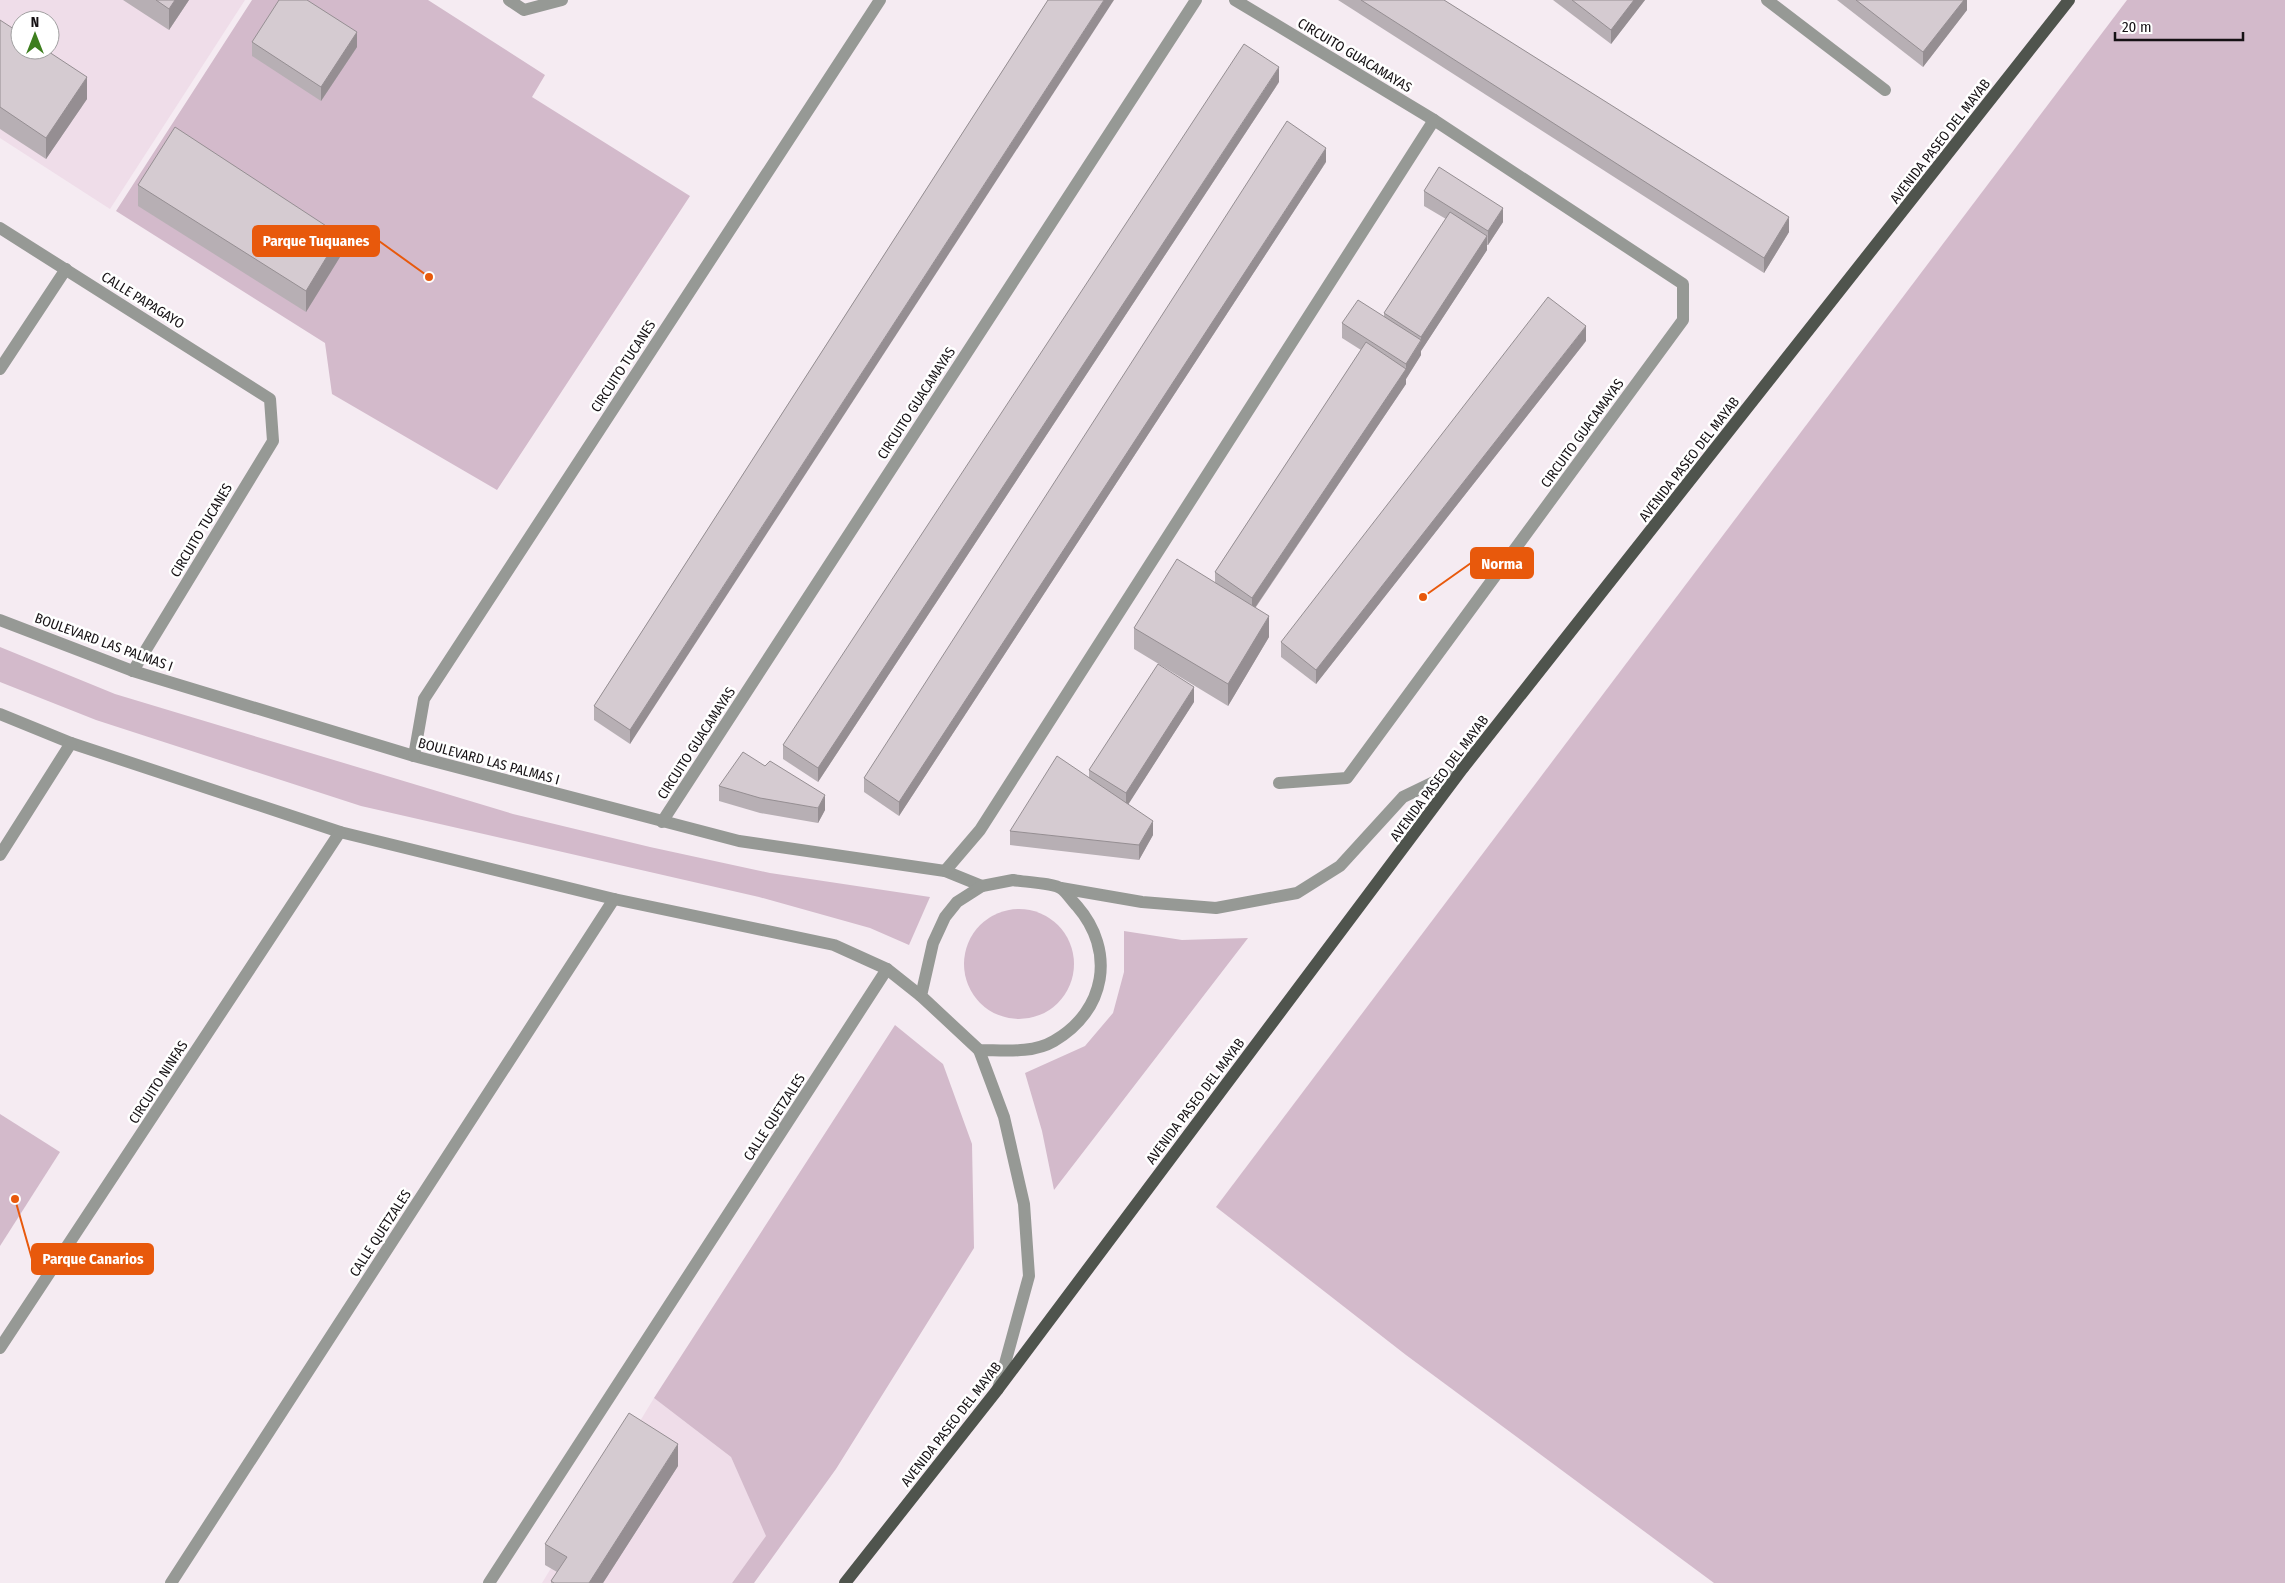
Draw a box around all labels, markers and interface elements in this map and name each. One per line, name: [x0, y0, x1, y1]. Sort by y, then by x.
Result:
north arrow: [10, 10, 60, 60]
scale bar: [2115, 10, 2242, 42]
text: N: [31, 14, 39, 31]
street label: CIRCUITO GUACAMAYAS: [1295, 15, 1415, 96]
text: 20 m: [2122, 18, 2152, 36]
street label: AVENIDA PASEO DEL MAYAB: [1887, 75, 1994, 207]
callout: Parque Tuquanes: [253, 226, 379, 256]
text: Parque Tuquanes: [263, 232, 370, 250]
street label: CALLE PAPAGAYO: [98, 268, 187, 333]
street label: CIRCUITO TUCANES: [587, 317, 660, 415]
street label: CIRCUITO GUACAMAYAS: [874, 344, 959, 463]
street label: CIRCUITO GUACAMAYAS: [1537, 376, 1628, 491]
street label: AVENIDA PASEO DEL MAYAB: [1636, 393, 1743, 525]
street label: CIRCUITO TUCANES: [167, 480, 236, 580]
callout: Norma: [1471, 548, 1533, 578]
text: Norma: [1481, 555, 1523, 573]
street label: BOULEVARD LAS PALMAS I: [32, 610, 175, 675]
street label: CIRCUITO GUACAMAYAS: [654, 684, 739, 803]
street label: AVENIDA PASEO DEL MAYAB: [1387, 712, 1492, 845]
street label: BOULEVARD LAS PALMAS I: [416, 734, 561, 789]
street label: AVENIDA PASEO DEL MAYAB: [1143, 1035, 1248, 1168]
street label: CIRCUITO NINFAS: [125, 1037, 192, 1127]
street label: CALLE QUETZALES: [740, 1071, 809, 1164]
street label: CALLE QUETZALES: [346, 1187, 415, 1280]
callout: Parque Canarios: [32, 1244, 153, 1274]
text: Parque Canarios: [42, 1250, 144, 1268]
street label: AVENIDA PASEO DEL MAYAB: [898, 1358, 1005, 1490]

